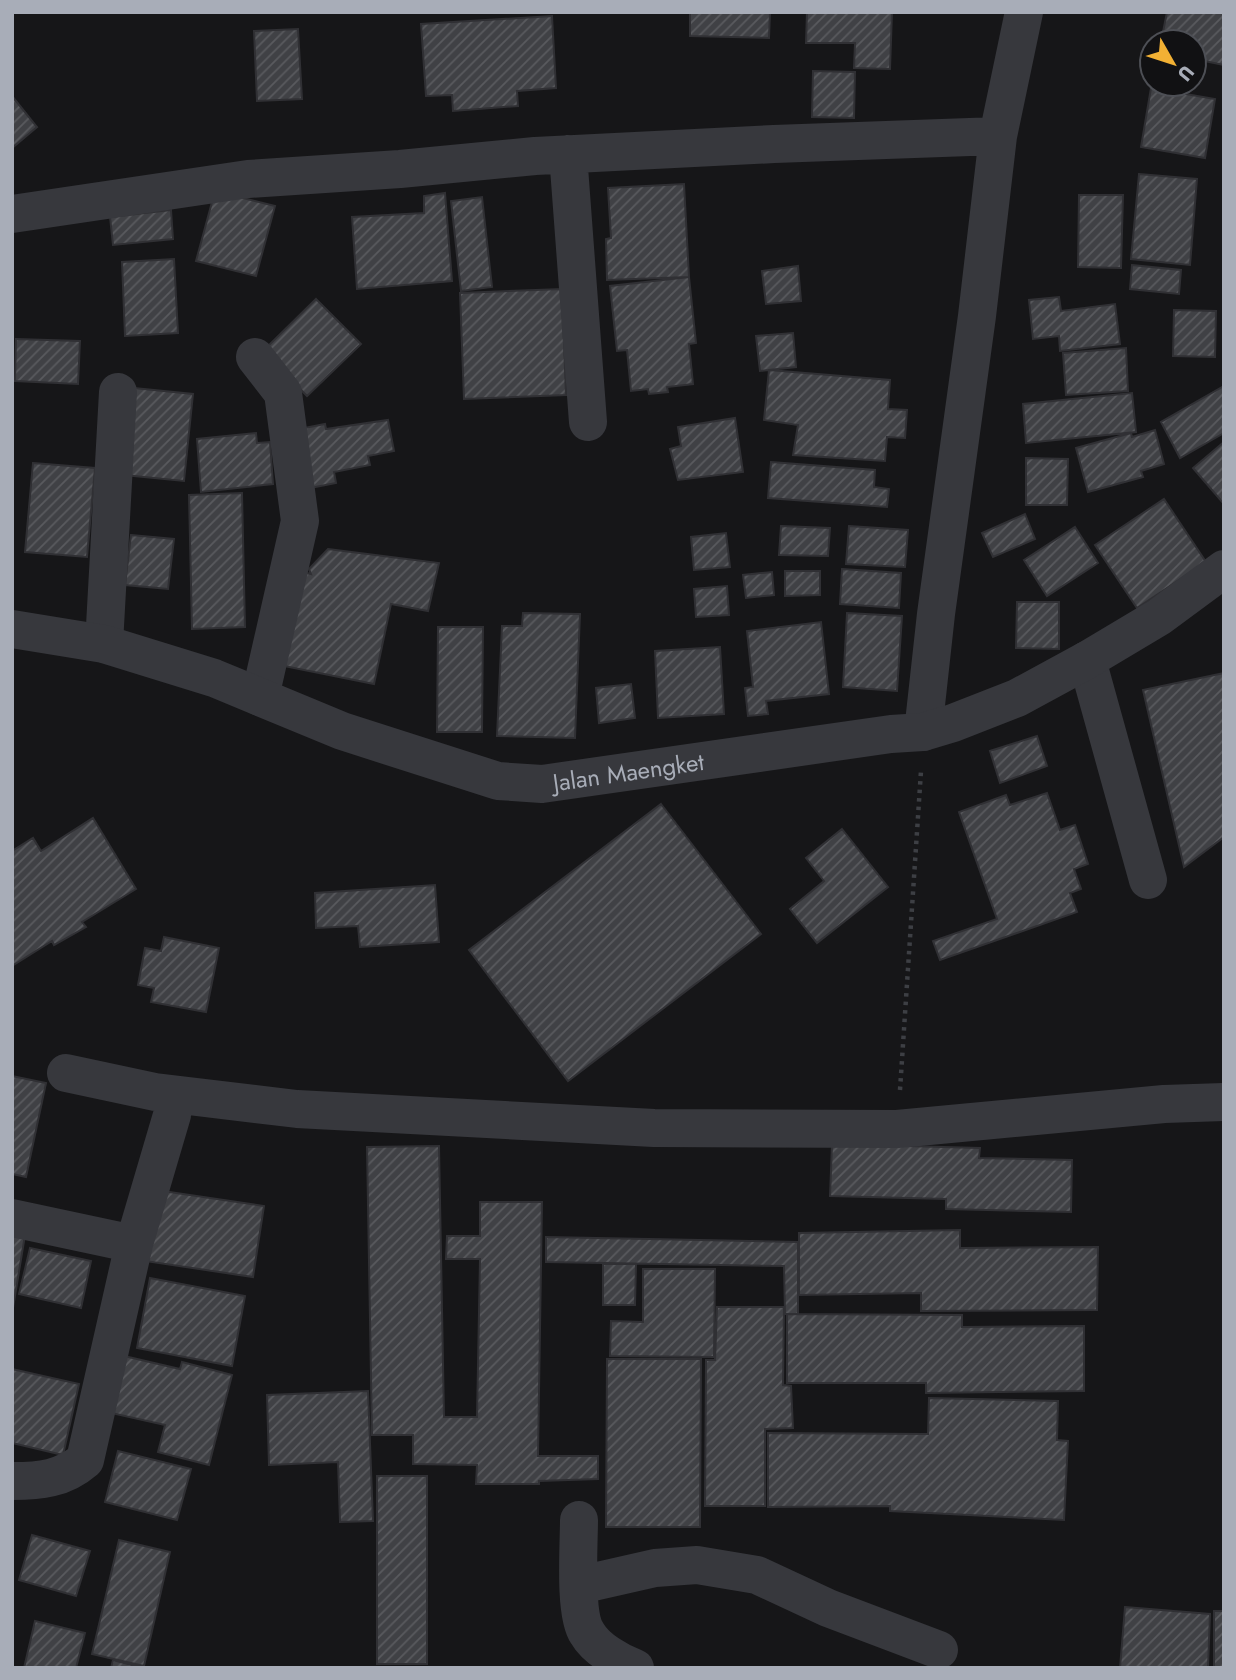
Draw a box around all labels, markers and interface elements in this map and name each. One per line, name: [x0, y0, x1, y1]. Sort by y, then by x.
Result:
north arrow: [1138, 28, 1208, 98]
text: U: [1171, 60, 1201, 87]
street label: Jalan Maengket: [548, 743, 706, 800]

